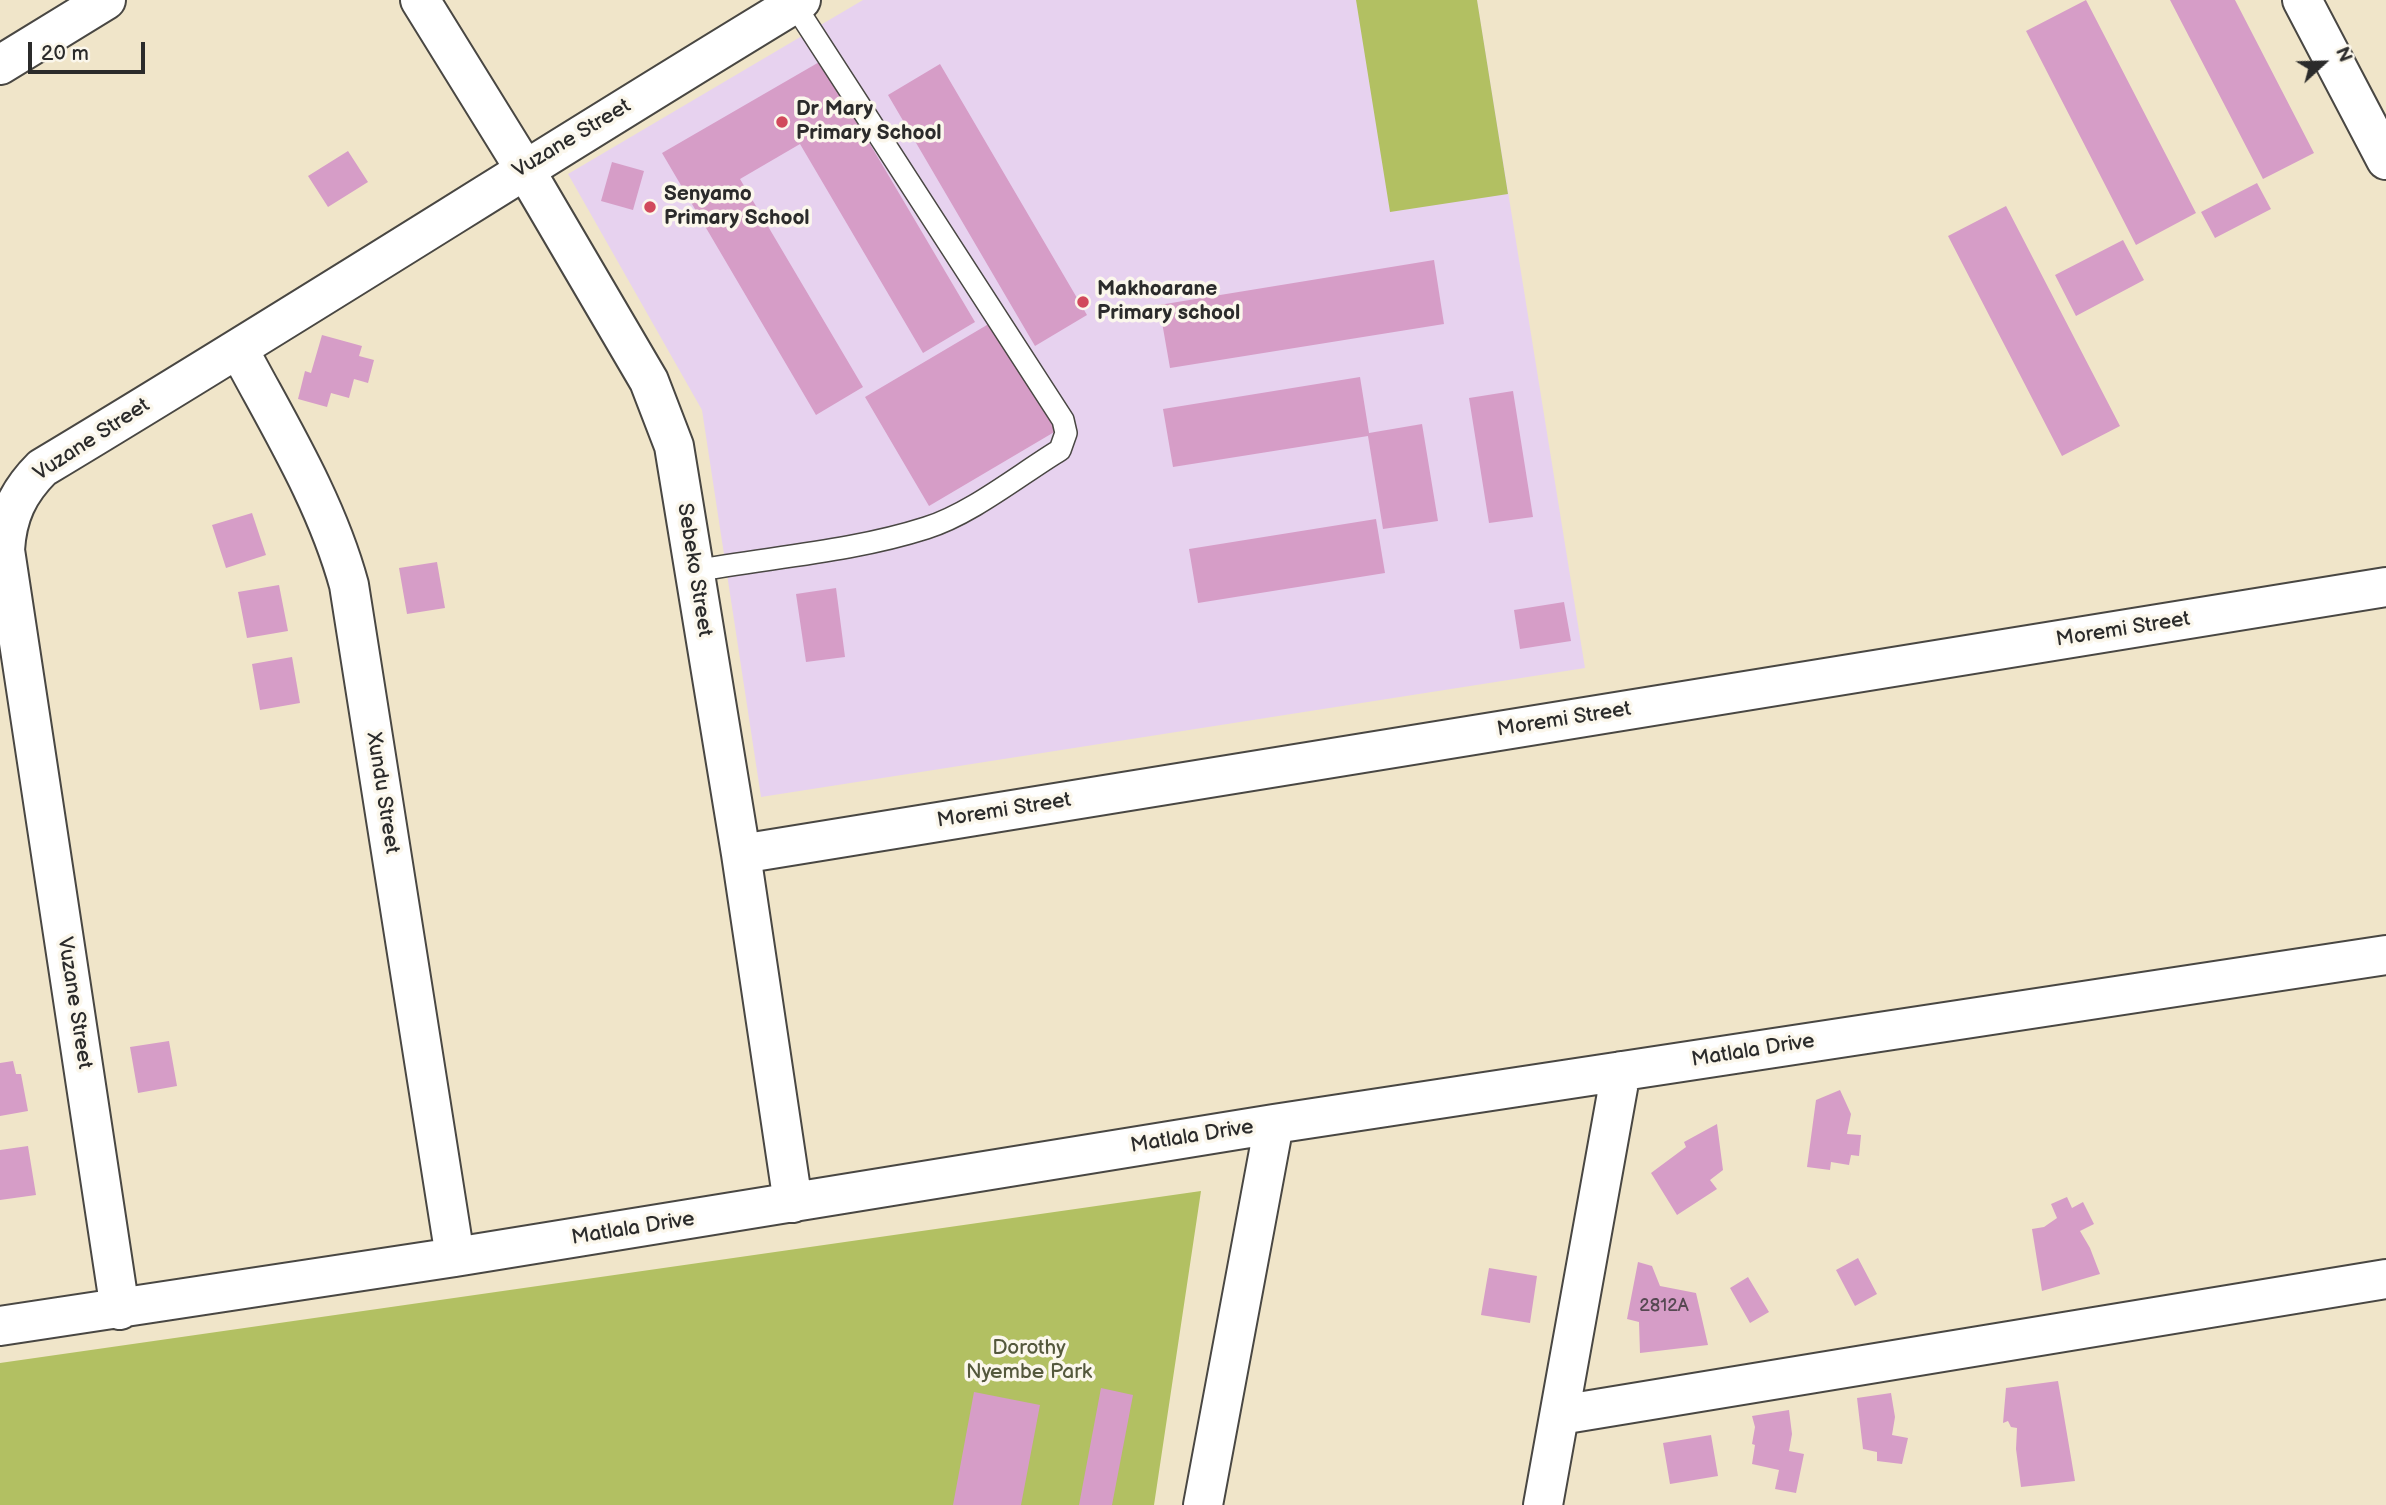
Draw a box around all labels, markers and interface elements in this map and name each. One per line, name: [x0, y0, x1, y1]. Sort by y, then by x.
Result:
scale bar: [32, 28, 149, 72]
north arrow: [2288, 28, 2358, 98]
text: 20 m: [41, 41, 89, 66]
text: N: [2330, 44, 2356, 66]
street label: Vuzane Street: [508, 94, 636, 184]
place label: Dr Mary Primary School: [796, 97, 942, 147]
marker: Dr Mary Primary School: [774, 114, 790, 130]
place label: Senyamo Primary School: [664, 182, 810, 232]
marker: Senyamo Primary School: [642, 199, 658, 215]
place label: Makhoarane Primary school: [1097, 277, 1240, 327]
marker: Makhoarane Primary school: [1075, 294, 1091, 310]
street label: Vuzane Street: [29, 393, 155, 487]
street label: Sebeko Street: [671, 502, 717, 638]
street label: Moremi Street: [2054, 607, 2192, 653]
street label: Moremi Street: [1495, 697, 1633, 743]
street label: Xundu Street: [360, 731, 404, 855]
street label: Moremi Street: [935, 788, 1073, 834]
street label: Vuzane Street: [51, 935, 97, 1071]
street label: Matlala Drive: [1690, 1029, 1816, 1073]
street label: Matlala Drive: [1129, 1115, 1255, 1159]
street label: Matlala Drive: [570, 1207, 696, 1251]
house number: 2812A: [1639, 1295, 1689, 1317]
park label: Dorothy Nyembe Park: [966, 1336, 1092, 1386]

